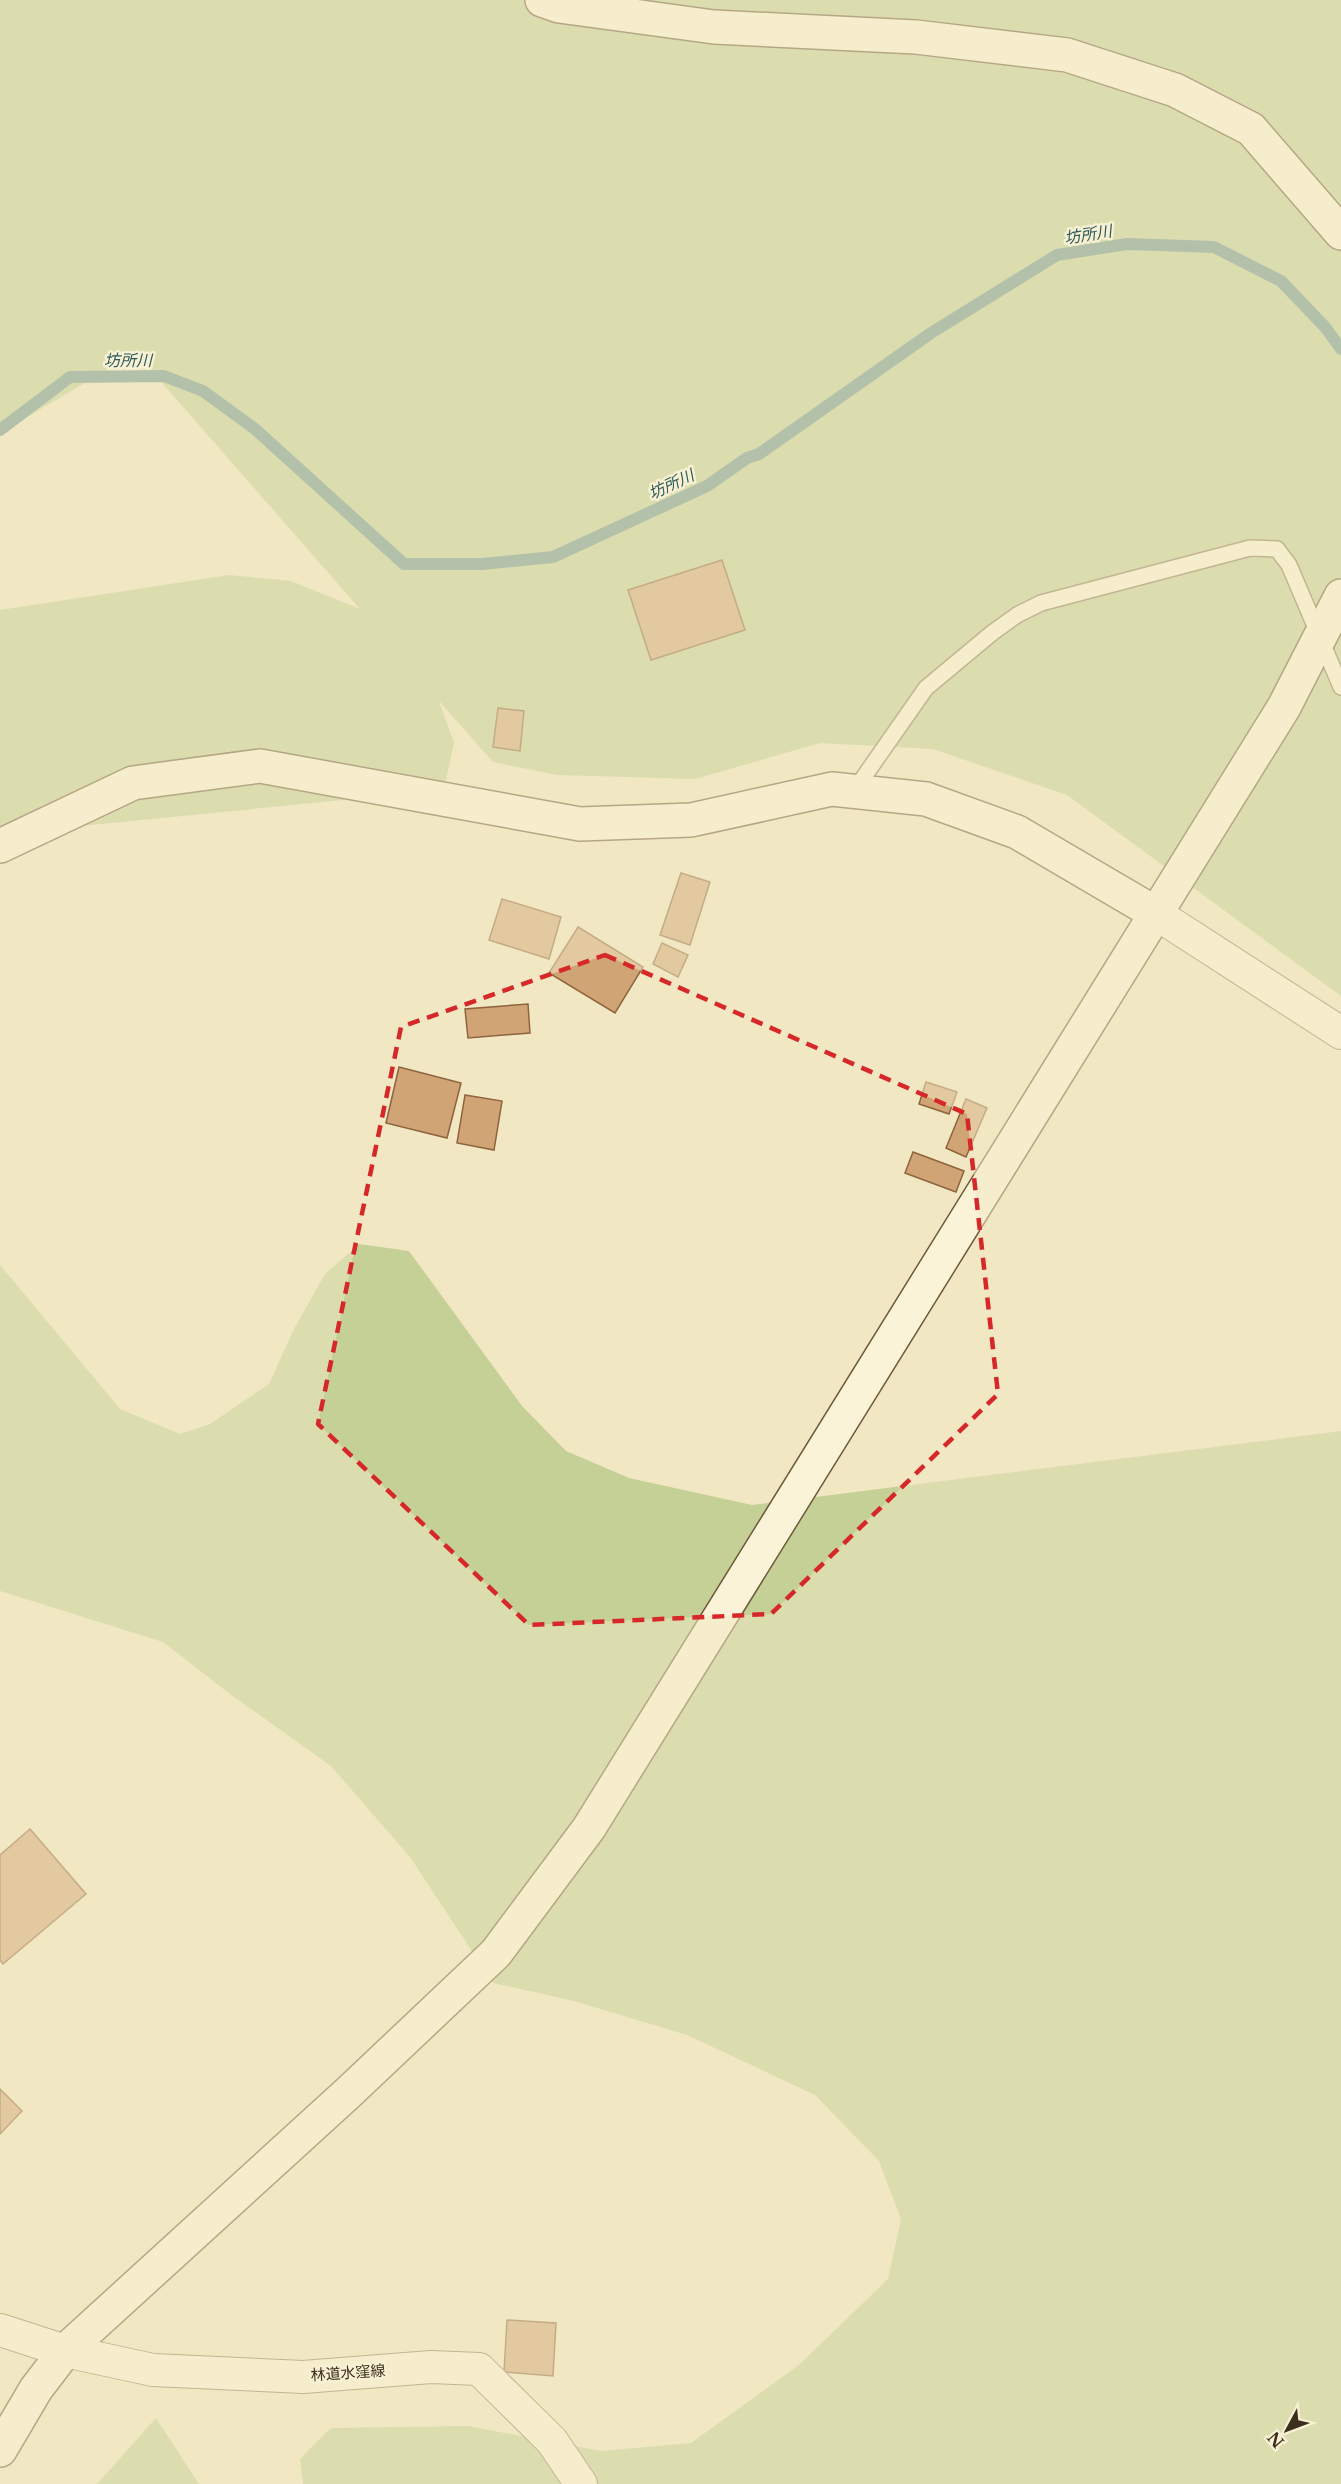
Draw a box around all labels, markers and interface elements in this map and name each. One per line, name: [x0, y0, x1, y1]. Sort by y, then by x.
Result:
water label: 坊所川: [1063, 220, 1115, 248]
water label: 坊所川: [104, 350, 154, 370]
water label: 坊所川: [645, 464, 699, 503]
street label: 林道水窪線: [310, 2360, 386, 2385]
north arrow: [1257, 2400, 1317, 2460]
text: N: [1263, 2428, 1288, 2452]

